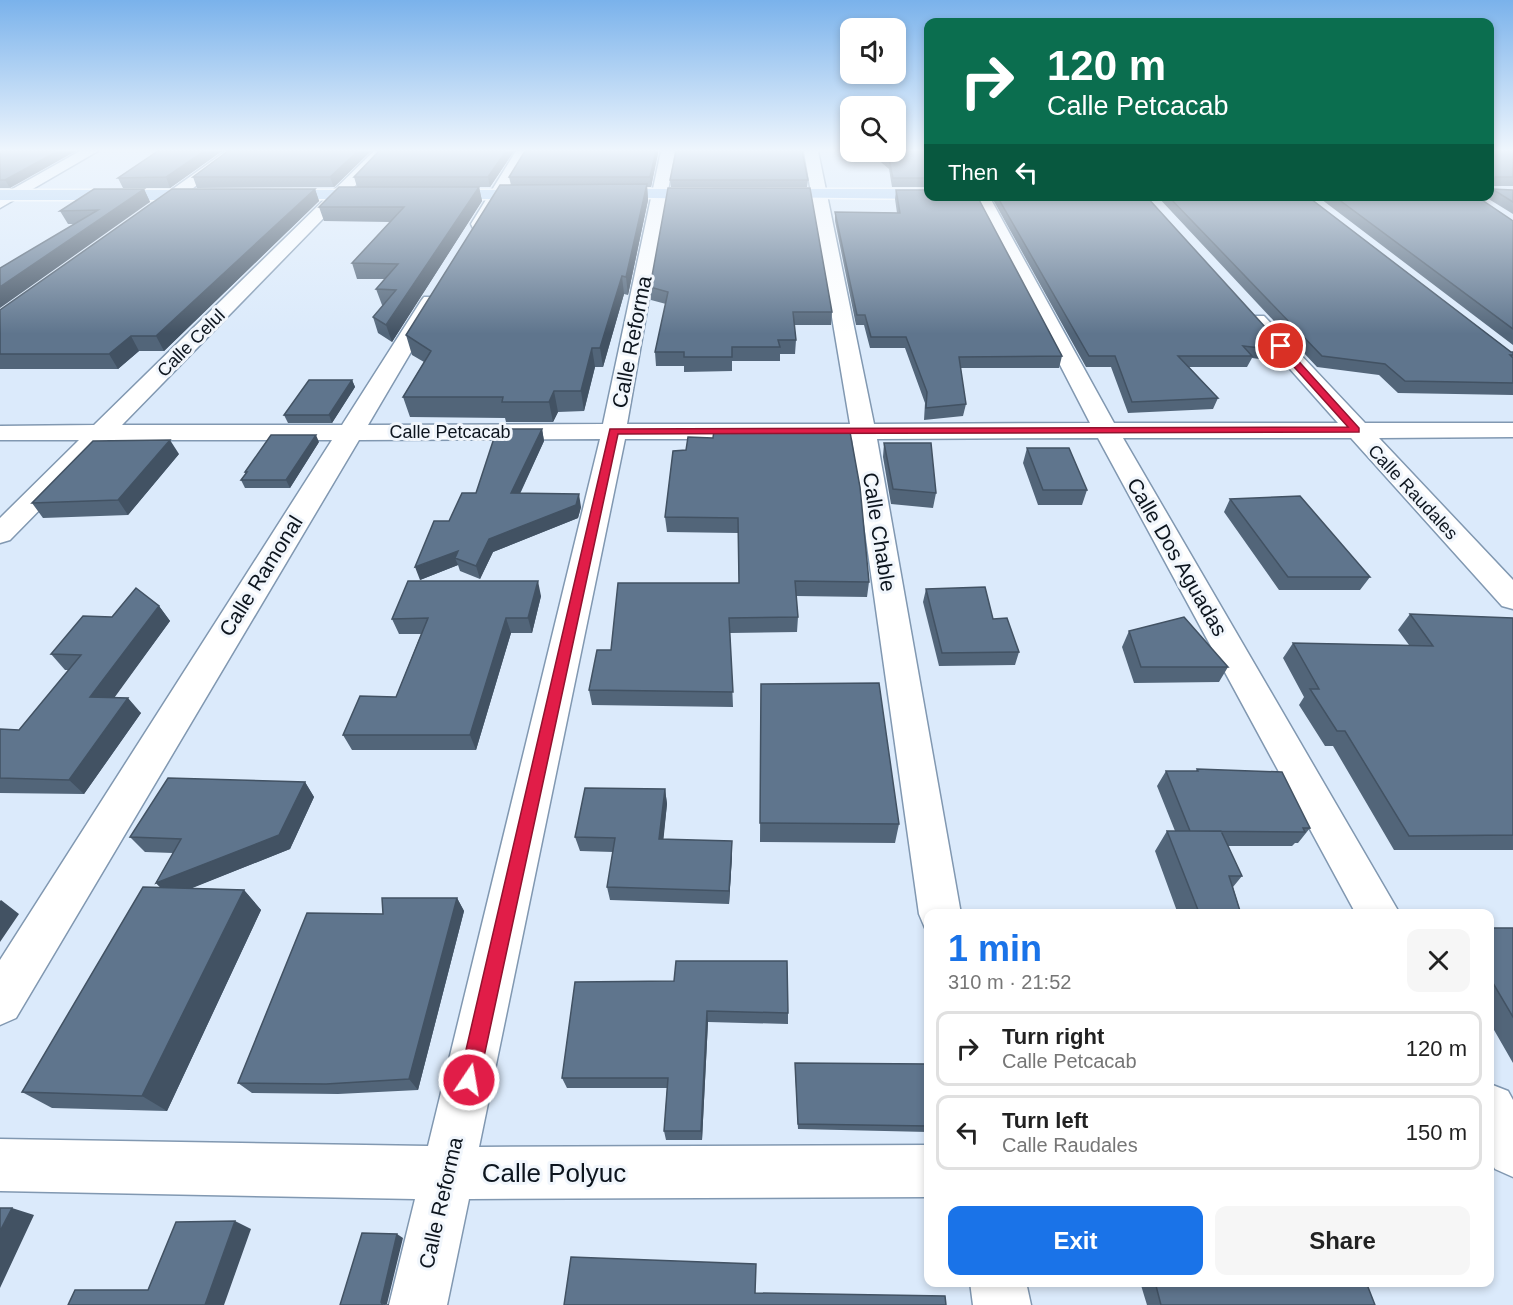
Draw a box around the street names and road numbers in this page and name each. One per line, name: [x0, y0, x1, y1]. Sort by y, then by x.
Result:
street label: Calle Reforma: [607, 274, 656, 410]
street label: Calle Celul: [153, 305, 229, 381]
street label: Calle Petcacab: [389, 422, 511, 442]
street label: Calle Raudales: [1364, 441, 1462, 543]
street label: Calle Chable: [859, 471, 900, 593]
street label: Calle Dos Aguadas: [1123, 474, 1232, 640]
street label: Calle Ramonal: [214, 511, 307, 640]
street label: Calle Reforma: [414, 1135, 467, 1271]
street label: Calle Polyuc: [482, 1158, 626, 1188]

